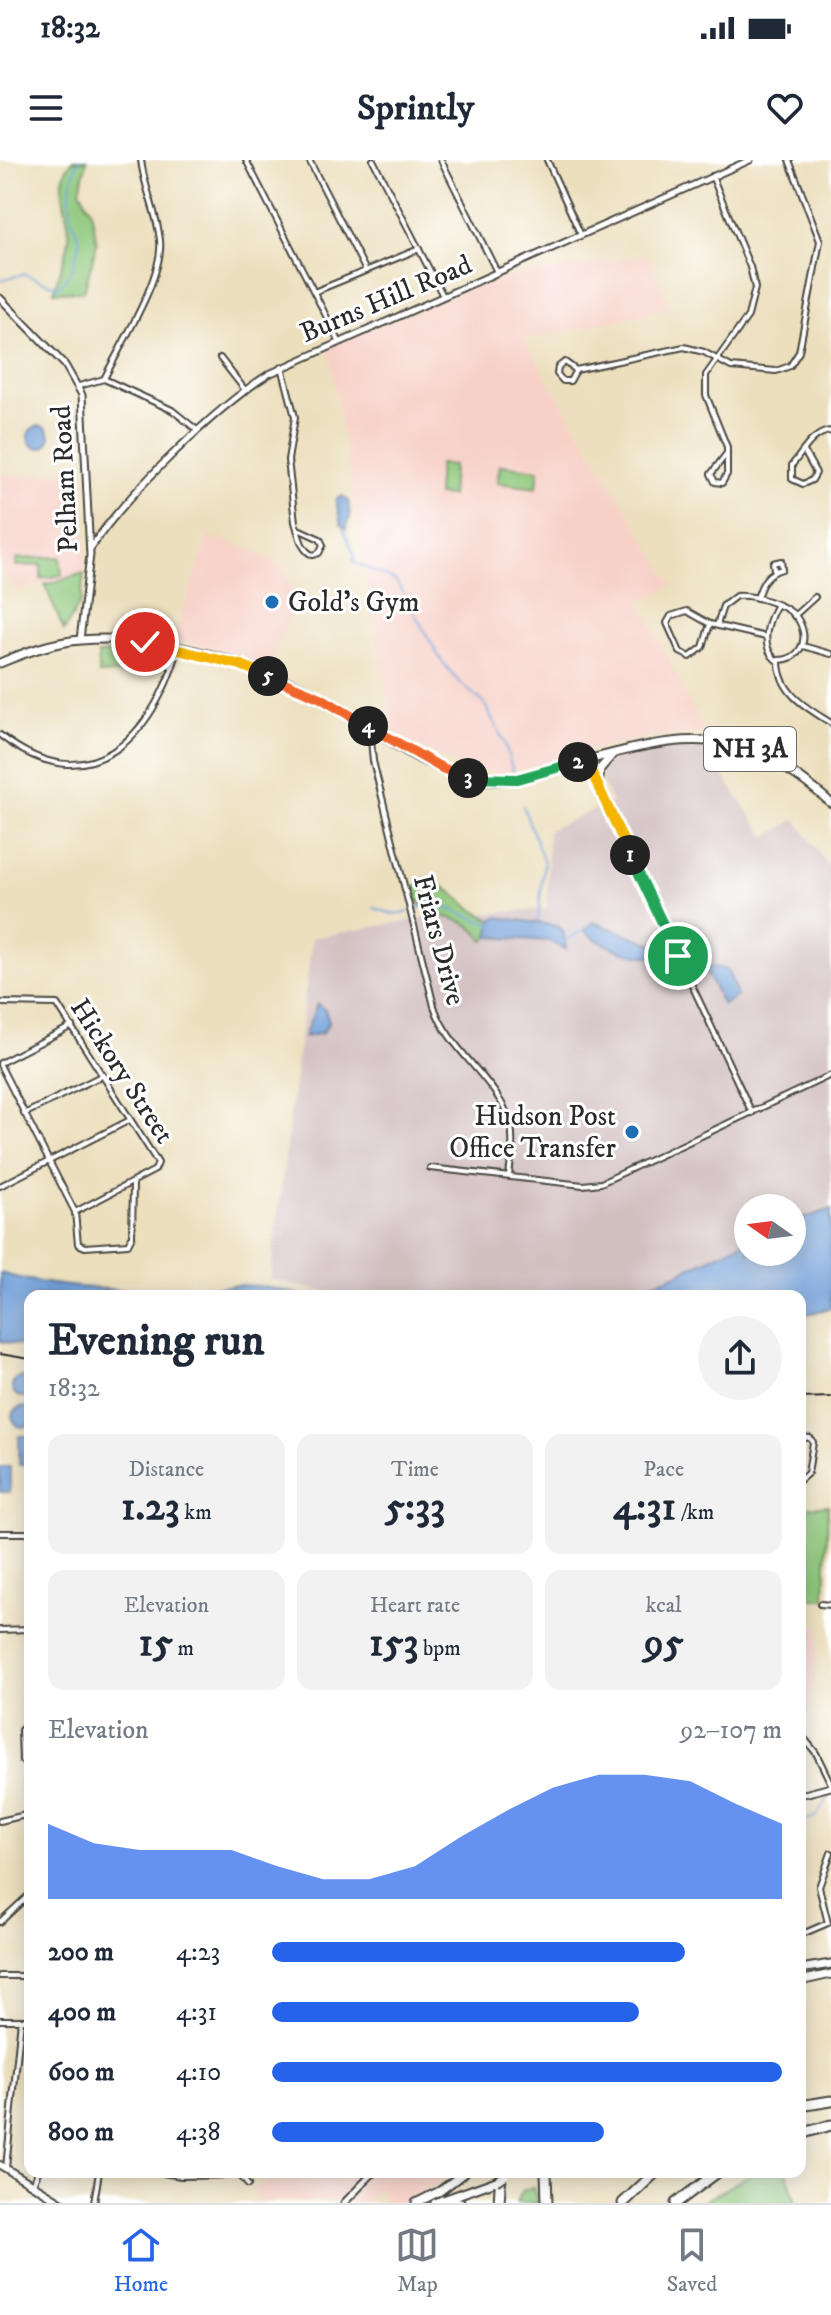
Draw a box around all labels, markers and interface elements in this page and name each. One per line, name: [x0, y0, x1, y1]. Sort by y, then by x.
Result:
text: 18:32: [40, 10, 100, 47]
icon: menu: [24, 86, 68, 130]
text: Sprintly: [357, 86, 474, 131]
icon: heart: [763, 86, 807, 130]
street label: Burns Hill Road: [295, 247, 477, 351]
street label: Pelham Road: [44, 404, 86, 554]
place label: Gold's Gym: [288, 585, 420, 620]
marker: Gold's Gym: [263, 593, 281, 611]
pin: [111, 608, 179, 676]
icon: check: [123, 620, 167, 664]
pin: 5: [248, 656, 288, 696]
text: 5: [263, 662, 273, 689]
pin: 4: [348, 706, 388, 746]
text: 4: [362, 712, 374, 739]
road number: NH 3A: [704, 727, 796, 771]
pin: 2: [558, 742, 598, 782]
text: 2: [573, 748, 583, 775]
pin: 3: [448, 758, 488, 798]
text: 3: [464, 764, 472, 791]
pin: 1: [610, 835, 650, 875]
text: 1: [626, 841, 634, 868]
street label: Friars Drive: [405, 871, 473, 1009]
pin: [644, 922, 712, 990]
icon: arrive: [656, 934, 700, 978]
street label: Hickory Street: [62, 992, 182, 1150]
place label: Hudson Post Office Transfer: [449, 1099, 617, 1166]
marker: Hudson Post Office Transfer: [623, 1123, 641, 1141]
north arrow: [734, 1194, 806, 1266]
map controls: [734, 1194, 806, 1266]
text: Evening run: [48, 1314, 265, 1369]
button: share: [698, 1316, 782, 1400]
text: 18:32: [48, 1372, 100, 1405]
text: Distance: [128, 1456, 204, 1483]
text: Time: [391, 1456, 439, 1483]
text: Pace: [643, 1456, 684, 1483]
text: 1.23: [121, 1483, 180, 1533]
text: 5:33: [385, 1483, 445, 1533]
text: 4:31: [613, 1483, 676, 1533]
text: km: [180, 1499, 212, 1526]
text: /km: [676, 1499, 714, 1526]
text: Elevation: [124, 1592, 209, 1619]
text: Heart rate: [370, 1592, 460, 1619]
text: kcal: [646, 1592, 682, 1619]
text: 15: [139, 1619, 173, 1669]
text: 153: [369, 1619, 418, 1669]
text: 95: [644, 1619, 684, 1669]
text: m: [173, 1635, 194, 1662]
text: bpm: [418, 1635, 461, 1662]
text: Elevation: [48, 1714, 149, 1747]
text: 92–107 m: [680, 1714, 782, 1747]
text: 200 m: [48, 1936, 114, 1969]
text: 4:23: [176, 1936, 220, 1969]
text: 400 m: [48, 1996, 116, 2029]
text: 4:31: [176, 1996, 217, 2029]
text: 600 m: [48, 2056, 115, 2089]
text: 4:10: [176, 2056, 221, 2089]
text: 800 m: [48, 2116, 114, 2149]
text: 4:38: [176, 2116, 220, 2149]
tab: Home: [114, 2223, 168, 2298]
tab: Map: [395, 2223, 439, 2298]
tab: Saved: [667, 2223, 717, 2298]

